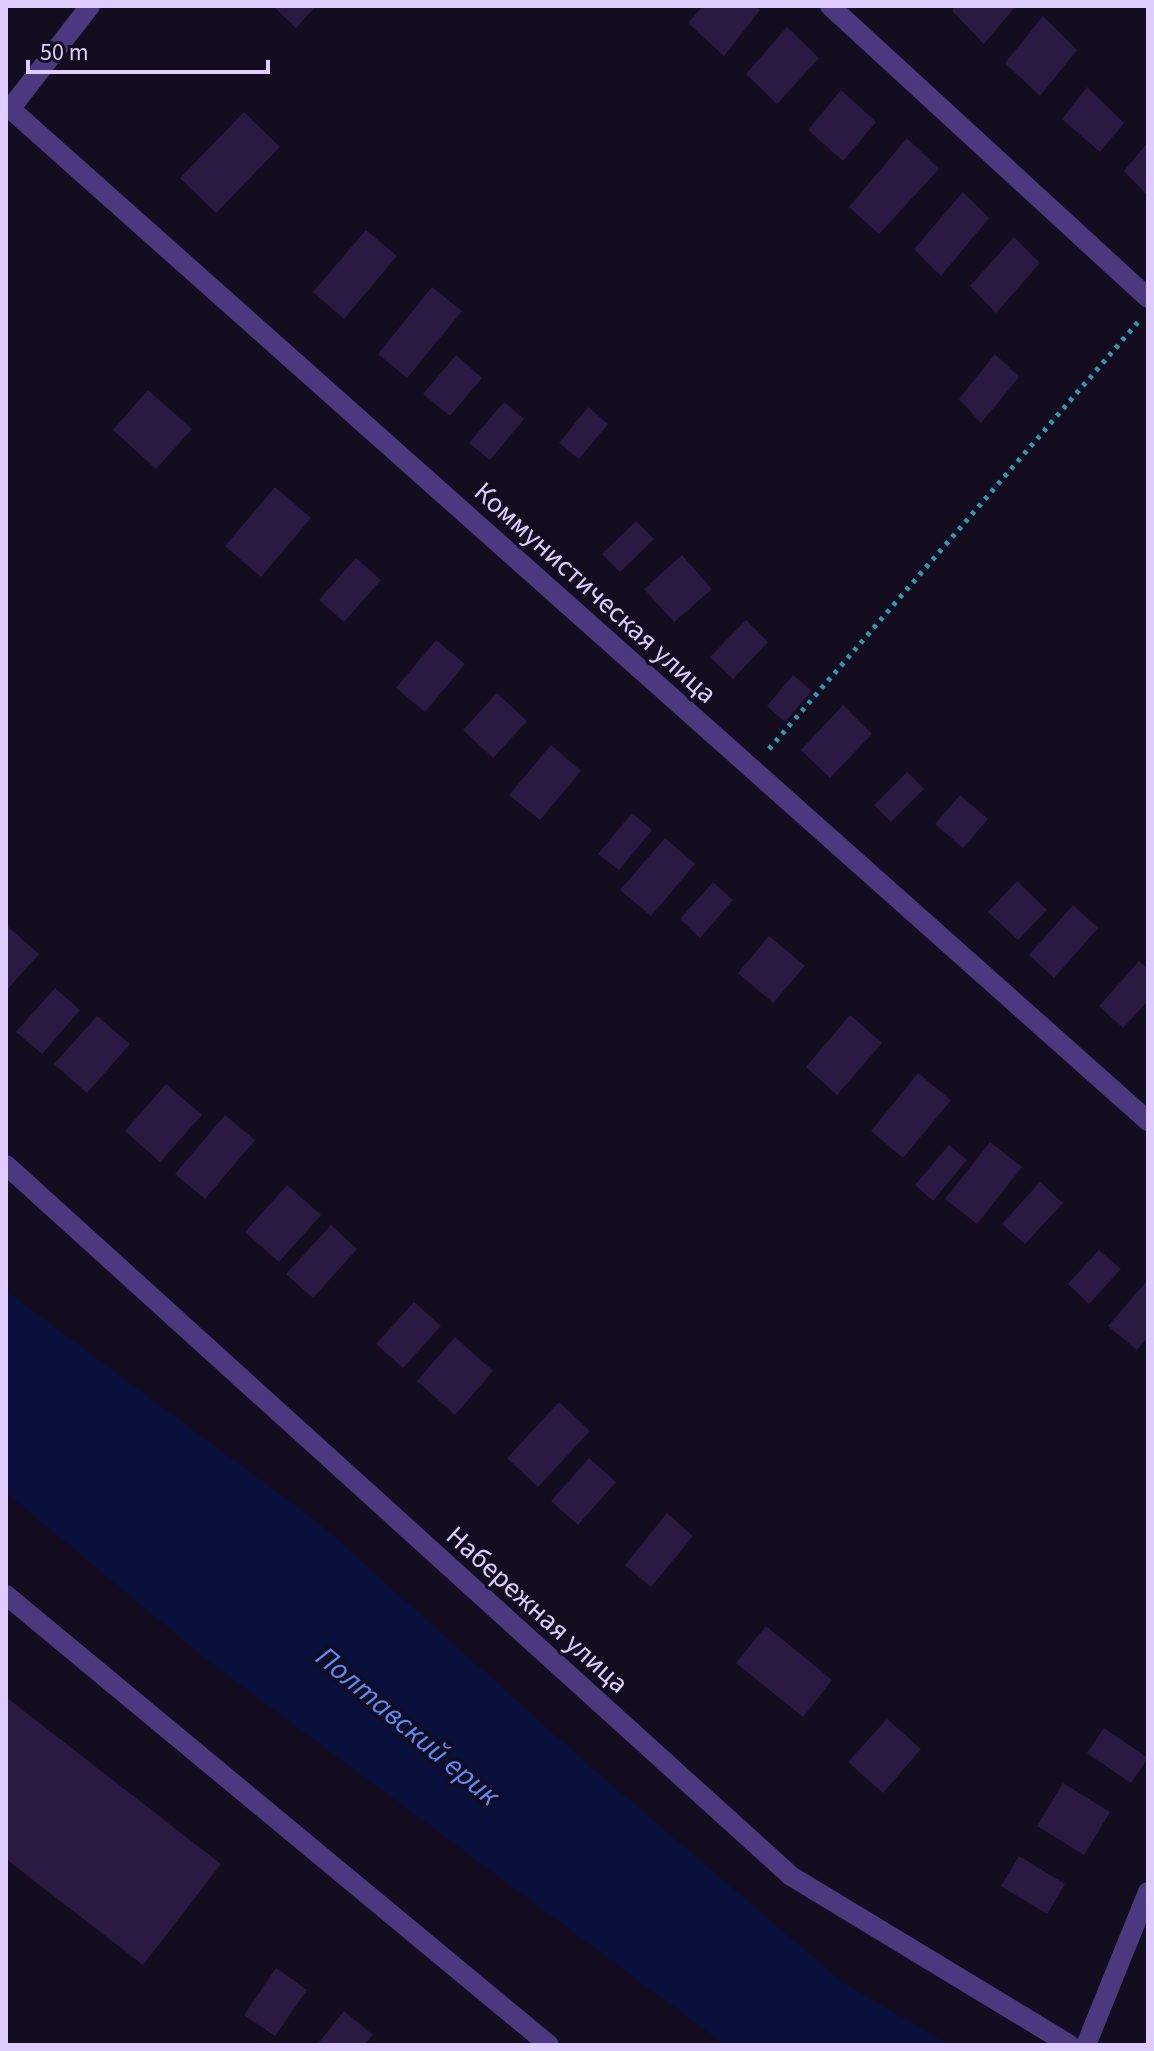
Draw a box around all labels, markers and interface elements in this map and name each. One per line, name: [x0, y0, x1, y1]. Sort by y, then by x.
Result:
scale bar: [28, 24, 268, 74]
text: 50 m: [40, 35, 89, 70]
street label: Коммунистическая улица: [465, 473, 726, 713]
street label: Набережная улица: [437, 1517, 637, 1703]
water label: Полтавский ерик: [306, 1636, 510, 1817]

